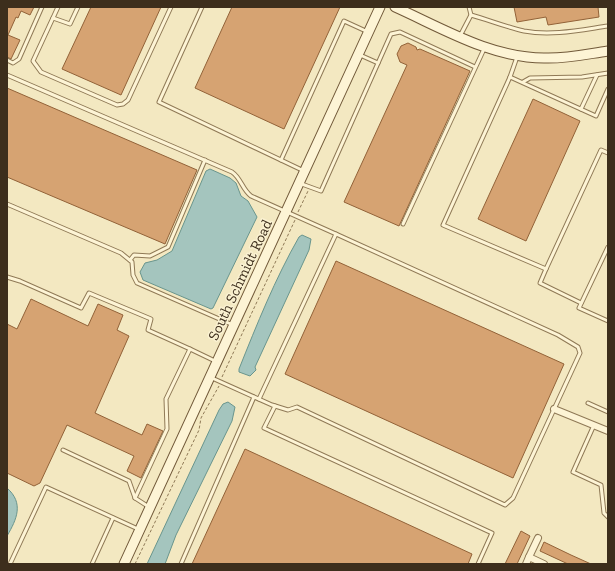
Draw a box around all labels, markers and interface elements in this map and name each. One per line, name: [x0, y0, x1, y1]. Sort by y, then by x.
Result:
street label: South Schmidt Road: [204, 216, 276, 343]

